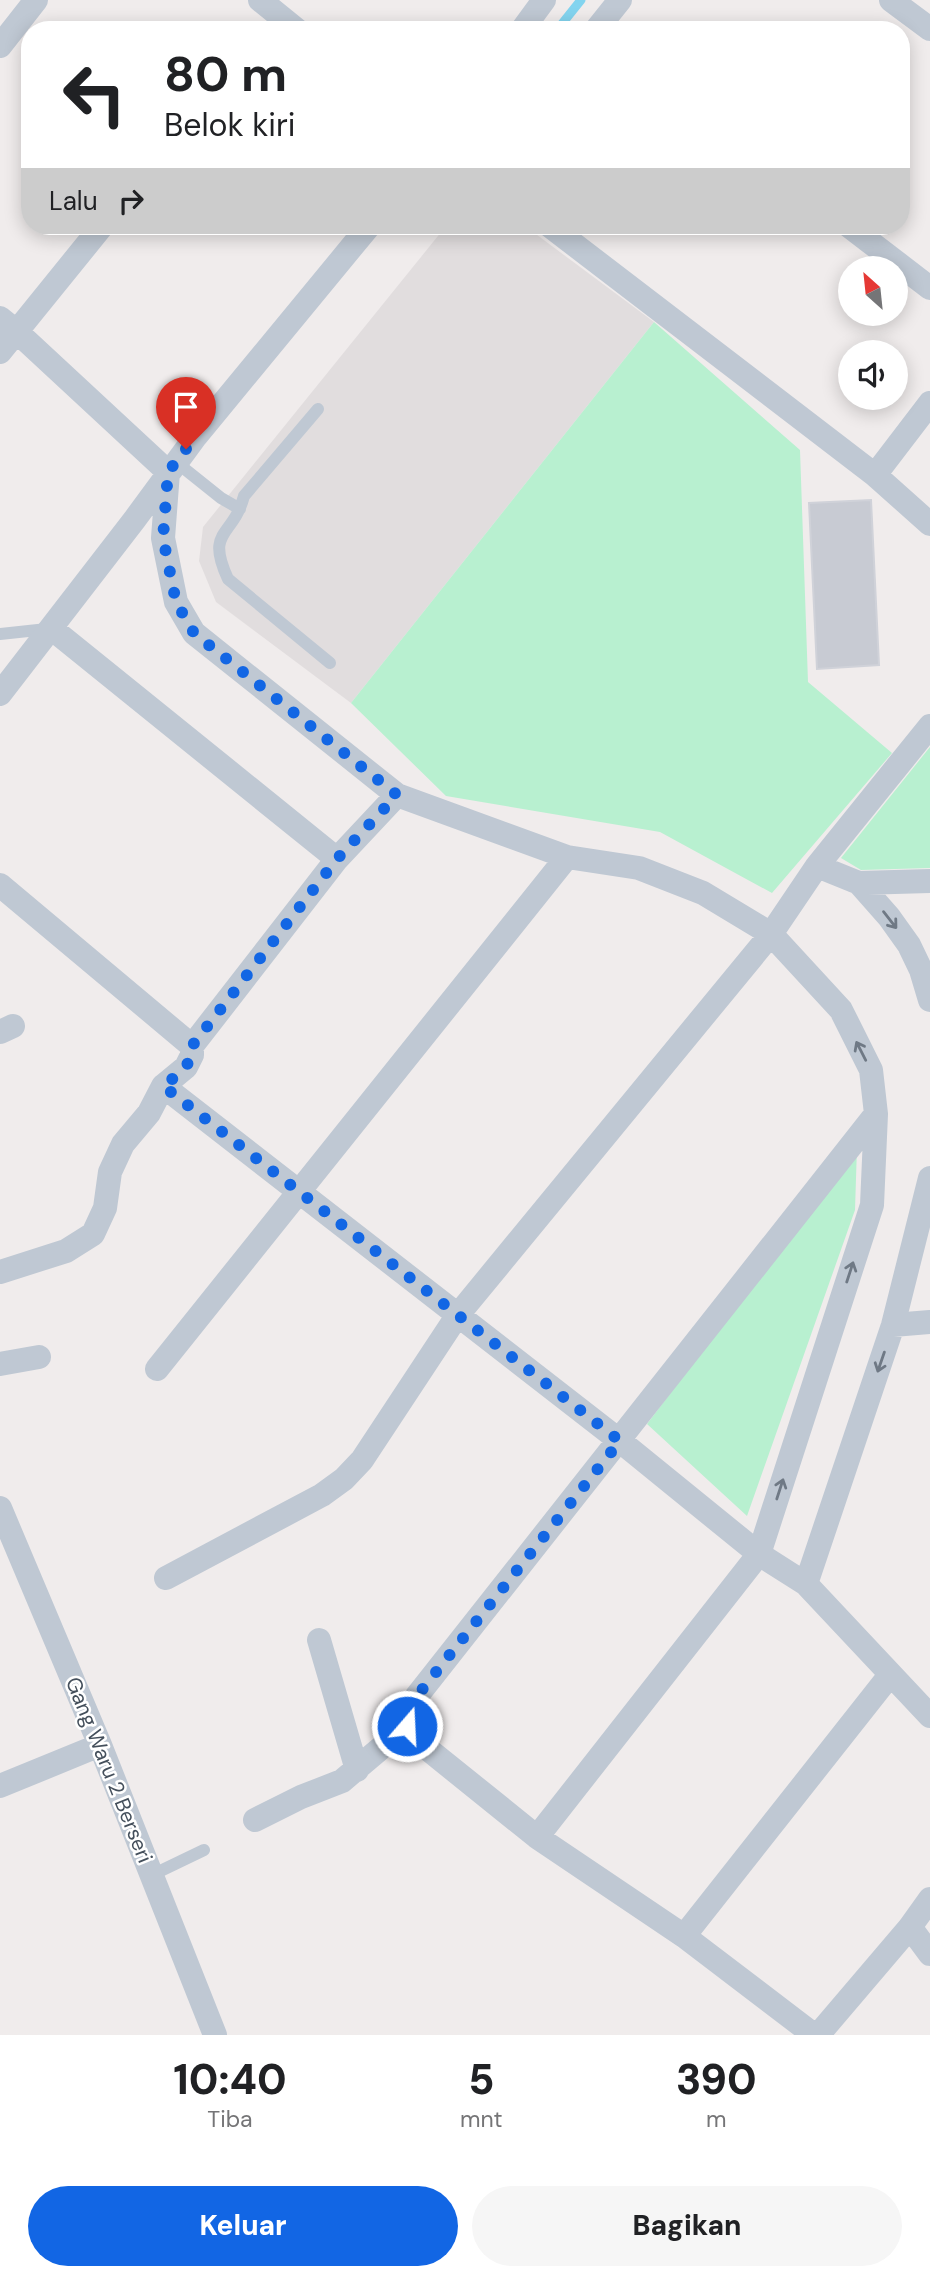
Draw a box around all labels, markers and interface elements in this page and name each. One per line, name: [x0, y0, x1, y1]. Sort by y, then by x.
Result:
text: 80 m: [164, 42, 287, 106]
icon: left: [49, 49, 140, 140]
text: Belok kiri: [164, 104, 296, 146]
icon: right: [112, 182, 150, 220]
text: Lalu: [49, 184, 98, 218]
north arrow: [838, 256, 908, 326]
map controls: [838, 256, 908, 410]
button: sound: [838, 340, 908, 410]
pin: [156, 377, 216, 449]
icon: arrive: [167, 388, 205, 426]
one-way arrow: [882, 910, 897, 929]
one-way arrow: [854, 1041, 868, 1062]
one-way arrow: [845, 1262, 857, 1284]
one-way arrow: [873, 1351, 886, 1373]
one-way arrow: [775, 1478, 787, 1500]
street label: Gang Waru 2 Berseri: [59, 1673, 159, 1867]
position arrow: [370, 1689, 444, 1763]
text: 10:40: [173, 2052, 287, 2107]
text: 5: [468, 2052, 494, 2107]
text: 390: [676, 2052, 757, 2107]
text: Tiba: [207, 2104, 253, 2134]
text: mnt: [460, 2104, 503, 2134]
text: m: [706, 2104, 727, 2134]
button: Keluar: [28, 2186, 458, 2266]
button: Bagikan: [472, 2186, 902, 2266]

